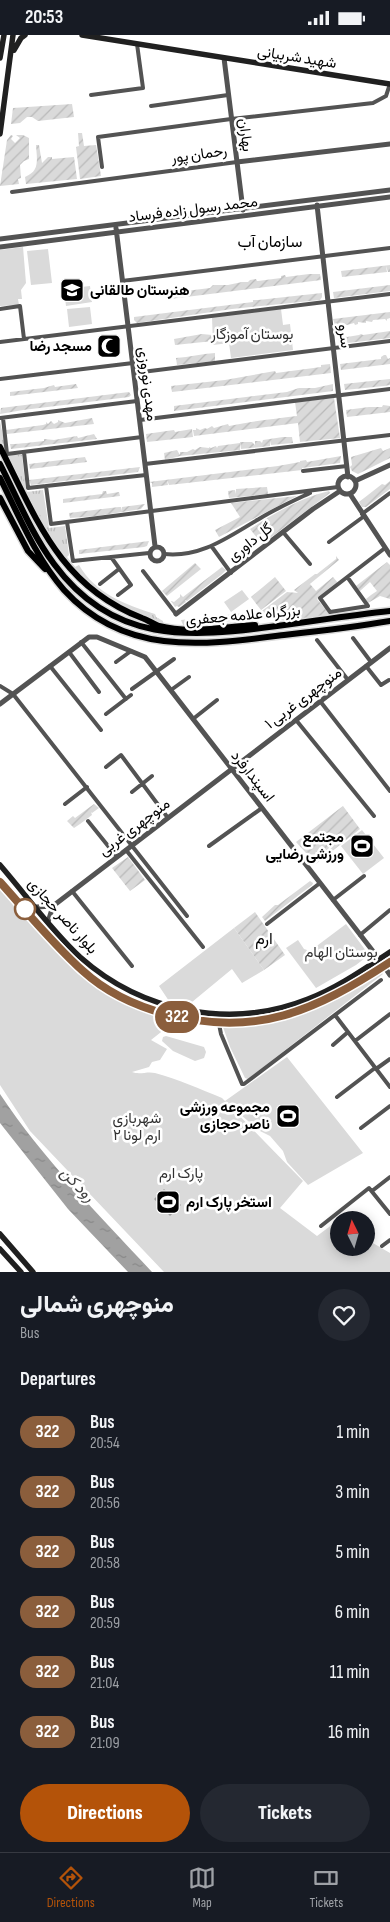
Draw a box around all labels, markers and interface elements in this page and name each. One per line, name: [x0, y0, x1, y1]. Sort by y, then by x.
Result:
text: 20:53: [25, 6, 63, 29]
street label: شهید شربیانی: [256, 42, 338, 73]
street label: بهاران: [234, 117, 257, 153]
street label: رحمان پور: [169, 141, 228, 168]
street label: محمد رسول زاده فرساد: [127, 192, 259, 227]
district label: سازمان آب: [238, 233, 302, 252]
school or university icon: هنرستان طالقانی: [59, 277, 85, 303]
place label: هنرستان طالقانی: [90, 281, 189, 300]
street label: سرو: [334, 323, 355, 349]
park label: بوستان آموزگار: [210, 325, 293, 344]
mosque icon: مسجد رضا: [96, 333, 122, 359]
place label: مسجد رضا: [29, 337, 92, 356]
street label: مهدی نوروزی: [134, 346, 161, 422]
street label: گل داوری: [224, 519, 277, 566]
street label: بزرگراه علامه جعفری: [185, 601, 301, 630]
street label: منوچهری غربی ۱: [261, 663, 346, 734]
street label: اسپندارفرد: [227, 747, 279, 806]
street label: منوچهری غربی: [95, 794, 174, 861]
place label: مجتمع ورزشی رضایی: [266, 828, 344, 864]
sports icon: مجتمع ورزشی رضایی: [349, 833, 375, 859]
street label: بلوار ناصر حجازی: [24, 874, 102, 958]
unlabelled marker: [14, 898, 36, 920]
district label: ارم: [255, 930, 273, 949]
park label: بوستان الهام: [304, 943, 378, 962]
line badge: 322: [148, 1001, 206, 1033]
text: 322: [165, 1006, 189, 1027]
place label: مجموعه ورزشی ناصر حجازی: [180, 1098, 270, 1134]
sports icon: مجموعه ورزشی ناصر حجازی: [275, 1103, 301, 1129]
park label: شهربازی ارم لونا ۲: [113, 1109, 162, 1145]
water label: رود کن: [56, 1164, 98, 1207]
park label: پارک ارم: [159, 1164, 203, 1183]
sports icon: استخر پارک ارم: [155, 1189, 181, 1215]
place label: استخر پارک ارم: [186, 1193, 272, 1212]
north arrow: [330, 1211, 375, 1256]
map controls: [330, 1211, 375, 1256]
button: heart: [318, 1289, 370, 1341]
text: منوچهری شمالی: [20, 1290, 174, 1319]
text: Bus: [20, 1324, 40, 1343]
text: Departures: [20, 1368, 96, 1391]
text: Bus: [90, 1411, 115, 1434]
text: 322: [36, 1421, 59, 1442]
text: 1 min: [336, 1421, 370, 1444]
text: 20:54: [90, 1434, 120, 1453]
text: Bus: [90, 1471, 115, 1494]
text: 322: [36, 1481, 59, 1502]
text: 3 min: [335, 1481, 370, 1504]
text: 20:56: [90, 1494, 120, 1513]
text: Bus: [90, 1531, 115, 1554]
text: 322: [36, 1541, 59, 1562]
text: 5 min: [335, 1541, 370, 1564]
text: 20:58: [90, 1554, 120, 1573]
text: Bus: [90, 1591, 115, 1614]
text: 322: [36, 1601, 59, 1622]
text: 6 min: [335, 1601, 370, 1624]
text: 20:59: [90, 1614, 120, 1633]
text: Bus: [90, 1651, 115, 1674]
text: 322: [36, 1661, 59, 1682]
text: 11 min: [330, 1661, 370, 1684]
text: 21:04: [90, 1674, 119, 1693]
text: Bus: [90, 1711, 115, 1734]
text: 322: [36, 1721, 59, 1742]
text: 16 min: [328, 1721, 370, 1744]
text: 21:09: [90, 1734, 119, 1753]
button: Directions: [20, 1784, 190, 1842]
button: Tickets: [200, 1784, 370, 1842]
tab: Directions: [47, 1864, 95, 1911]
tab: Map: [188, 1864, 216, 1911]
tab: Tickets: [310, 1864, 343, 1911]

